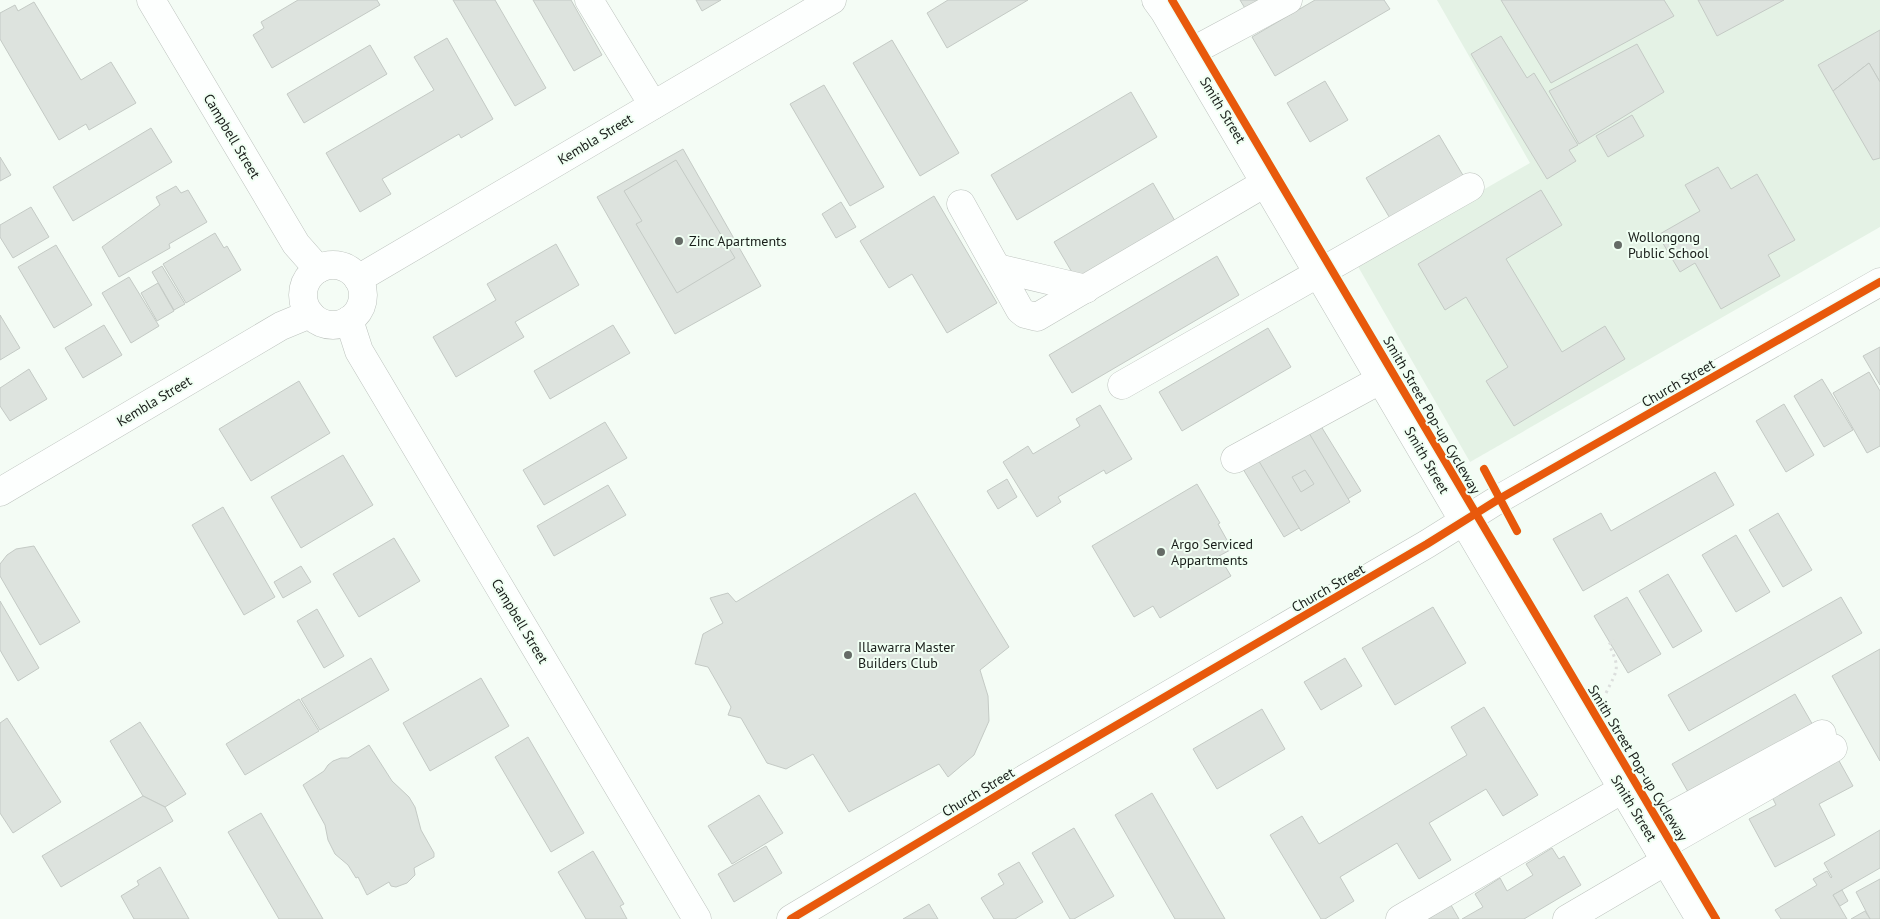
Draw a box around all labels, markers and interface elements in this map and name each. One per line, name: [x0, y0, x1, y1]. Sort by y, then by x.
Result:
street label: Smith Street: [1196, 73, 1250, 147]
street label: Campbell Street: [200, 90, 265, 182]
street label: Kembla Street: [554, 109, 636, 168]
place label: Wollongong Public School: [1628, 228, 1709, 262]
place label: Zinc Apartments: [689, 232, 787, 250]
marker: Zinc Apartments: [673, 235, 685, 247]
marker: Wollongong Public School: [1612, 239, 1624, 251]
street label: Smith Street Pop-up Cycleway: [1380, 333, 1484, 497]
street label: Church Street: [1638, 355, 1718, 411]
street label: Kembla Street: [113, 371, 195, 430]
street label: Smith Street: [1401, 424, 1453, 496]
place label: Argo Serviced Appartments: [1171, 535, 1253, 569]
marker: Argo Serviced Appartments: [1155, 546, 1167, 558]
street label: Church Street: [1288, 560, 1368, 616]
street label: Campbell Street: [488, 575, 553, 667]
place label: Illawarra Master Builders Club: [858, 638, 955, 672]
marker: Illawarra Master Builders Club: [842, 649, 854, 661]
street label: Smith Street Pop-up Cycleway: [1585, 682, 1691, 844]
street label: Church Street: [938, 763, 1018, 821]
street label: Smith Street: [1608, 772, 1660, 844]

